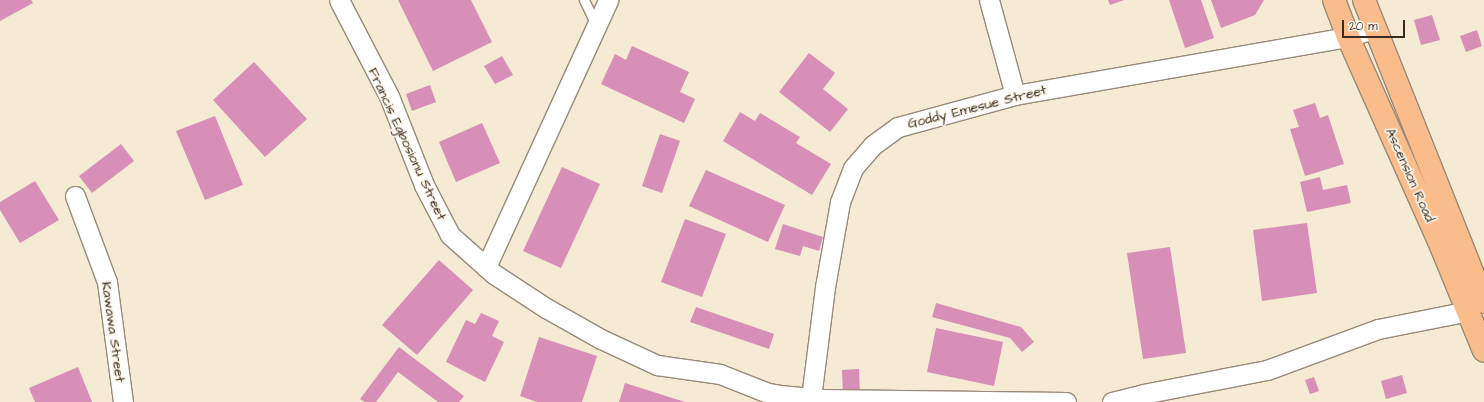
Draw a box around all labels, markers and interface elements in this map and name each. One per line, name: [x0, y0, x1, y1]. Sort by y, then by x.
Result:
scale bar: [1344, 12, 1407, 38]
text: 20 m: [1349, 18, 1378, 35]
street label: Francis Egbosionu Street: [364, 65, 450, 223]
street label: Goddy Emesue Street: [906, 82, 1048, 132]
street label: Ascension Road: [1382, 125, 1438, 225]
street label: Kawawa Street: [98, 281, 128, 383]

